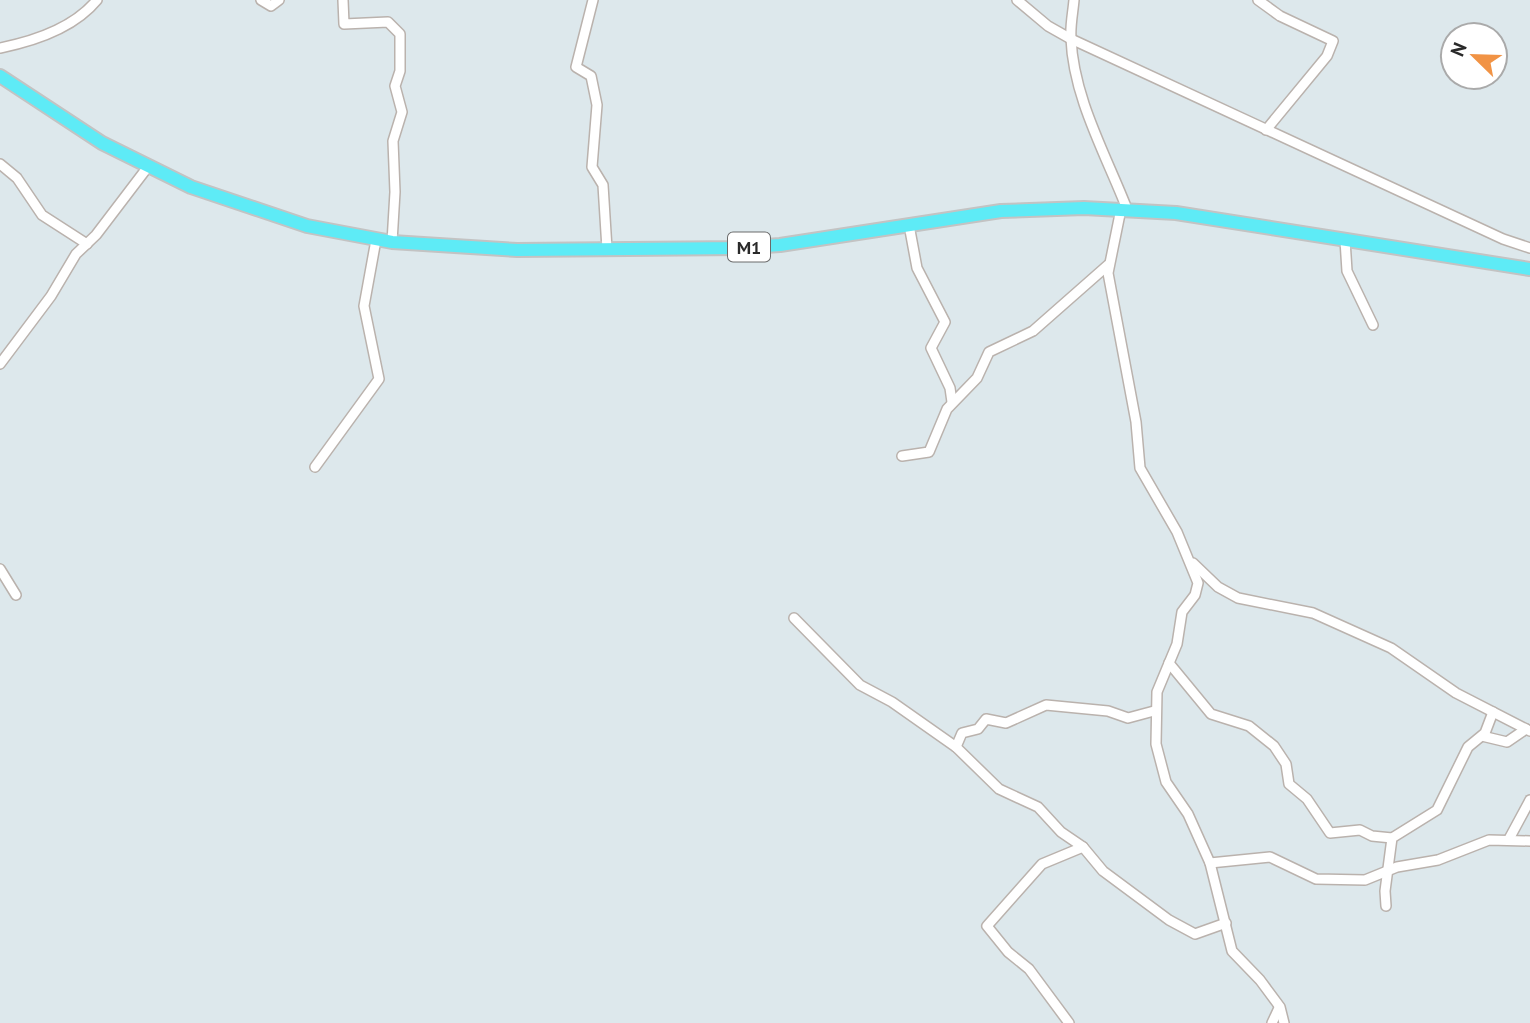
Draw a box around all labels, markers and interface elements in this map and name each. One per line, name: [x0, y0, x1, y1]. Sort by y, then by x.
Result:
north arrow: [1439, 21, 1509, 91]
text: N: [1445, 39, 1472, 60]
road number: M1: [728, 232, 770, 262]

